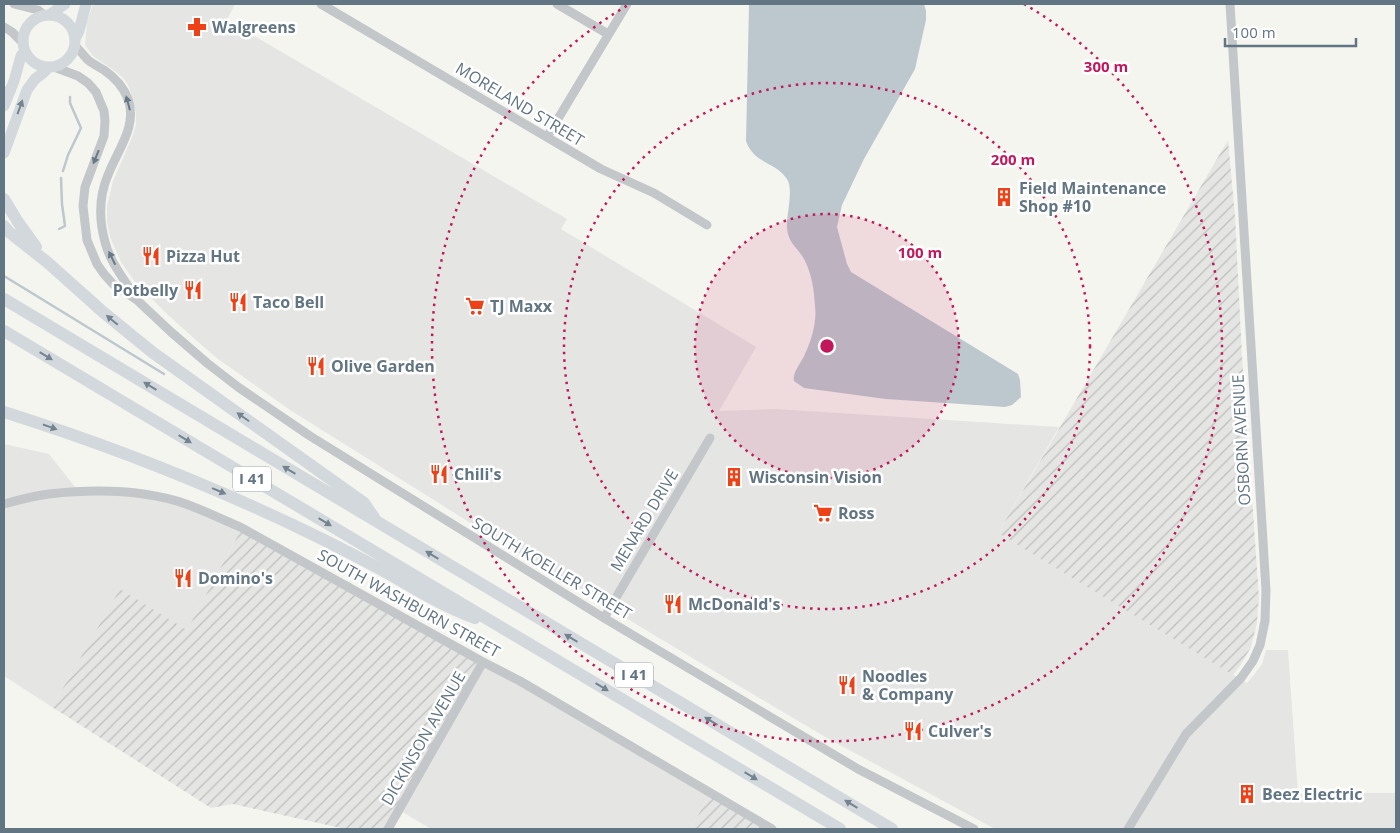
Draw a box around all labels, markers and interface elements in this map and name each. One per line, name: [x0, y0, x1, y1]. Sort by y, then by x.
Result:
scale bar: [1225, 15, 1356, 47]
pharmacy icon: Walgreens: [186, 16, 208, 38]
place label: Walgreens: [212, 16, 296, 38]
text: 100 m: [1232, 22, 1276, 42]
text: 300 m: [1084, 56, 1128, 76]
street label: MORELAND STREET: [452, 57, 588, 151]
one-way arrow: [123, 96, 131, 111]
one-way arrow: [16, 99, 24, 114]
text: 200 m: [991, 149, 1035, 169]
one-way arrow: [92, 150, 100, 165]
place label: Field Maintenance Shop #10: [1019, 177, 1166, 217]
building icon: Field Maintenance Shop #10: [993, 186, 1015, 208]
text: 100 m: [898, 242, 942, 262]
restaurant icon: Pizza Hut: [140, 245, 162, 267]
place label: Pizza Hut: [166, 245, 240, 267]
one-way arrow: [108, 251, 116, 265]
place label: Potbelly: [113, 279, 179, 301]
restaurant icon: Potbelly: [182, 279, 204, 301]
restaurant icon: Taco Bell: [227, 291, 249, 313]
place label: Taco Bell: [253, 291, 324, 313]
supermarket icon: TJ Maxx: [464, 295, 486, 317]
place label: TJ Maxx: [490, 295, 553, 317]
one-way arrow: [106, 314, 119, 325]
centre of rings: [818, 337, 836, 355]
one-way arrow: [39, 352, 52, 361]
restaurant icon: Olive Garden: [305, 355, 327, 377]
place label: Olive Garden: [331, 355, 435, 377]
street label: OSBORN AVENUE: [1227, 374, 1255, 506]
one-way arrow: [143, 382, 156, 391]
one-way arrow: [236, 412, 249, 422]
one-way arrow: [43, 423, 58, 431]
one-way arrow: [179, 435, 192, 444]
restaurant icon: Chili's: [428, 463, 450, 485]
place label: Chili's: [454, 463, 502, 485]
one-way arrow: [283, 465, 296, 474]
street label: MENARD DRIVE: [605, 465, 683, 575]
road number: I 41: [233, 466, 271, 492]
building icon: Wisconsin Vision: [723, 466, 745, 488]
place label: Wisconsin Vision: [749, 466, 882, 488]
one-way arrow: [211, 487, 226, 495]
supermarket icon: Ross: [812, 502, 834, 524]
place label: Ross: [838, 502, 874, 524]
street label: SOUTH KOELLER STREET: [468, 512, 636, 625]
one-way arrow: [319, 518, 332, 527]
street label: SOUTH WASHBURN STREET: [314, 544, 504, 662]
one-way arrow: [425, 550, 438, 559]
restaurant icon: Domino's: [172, 567, 194, 589]
place label: Domino's: [198, 567, 273, 589]
restaurant icon: McDonald's: [662, 593, 684, 615]
place label: McDonald's: [688, 593, 781, 615]
one-way arrow: [565, 633, 578, 642]
road number: I 41: [615, 662, 653, 688]
place label: Noodles & Company: [862, 665, 954, 705]
street label: DICKINSON AVENUE: [376, 667, 470, 809]
restaurant icon: Noodles & Company: [836, 674, 858, 696]
one-way arrow: [596, 683, 609, 692]
one-way arrow: [705, 717, 718, 726]
restaurant icon: Culver's: [902, 720, 924, 742]
place label: Culver's: [928, 720, 992, 742]
one-way arrow: [745, 772, 758, 781]
building icon: Beez Electric: [1236, 783, 1258, 805]
place label: Beez Electric: [1262, 783, 1362, 805]
one-way arrow: [844, 800, 857, 809]

